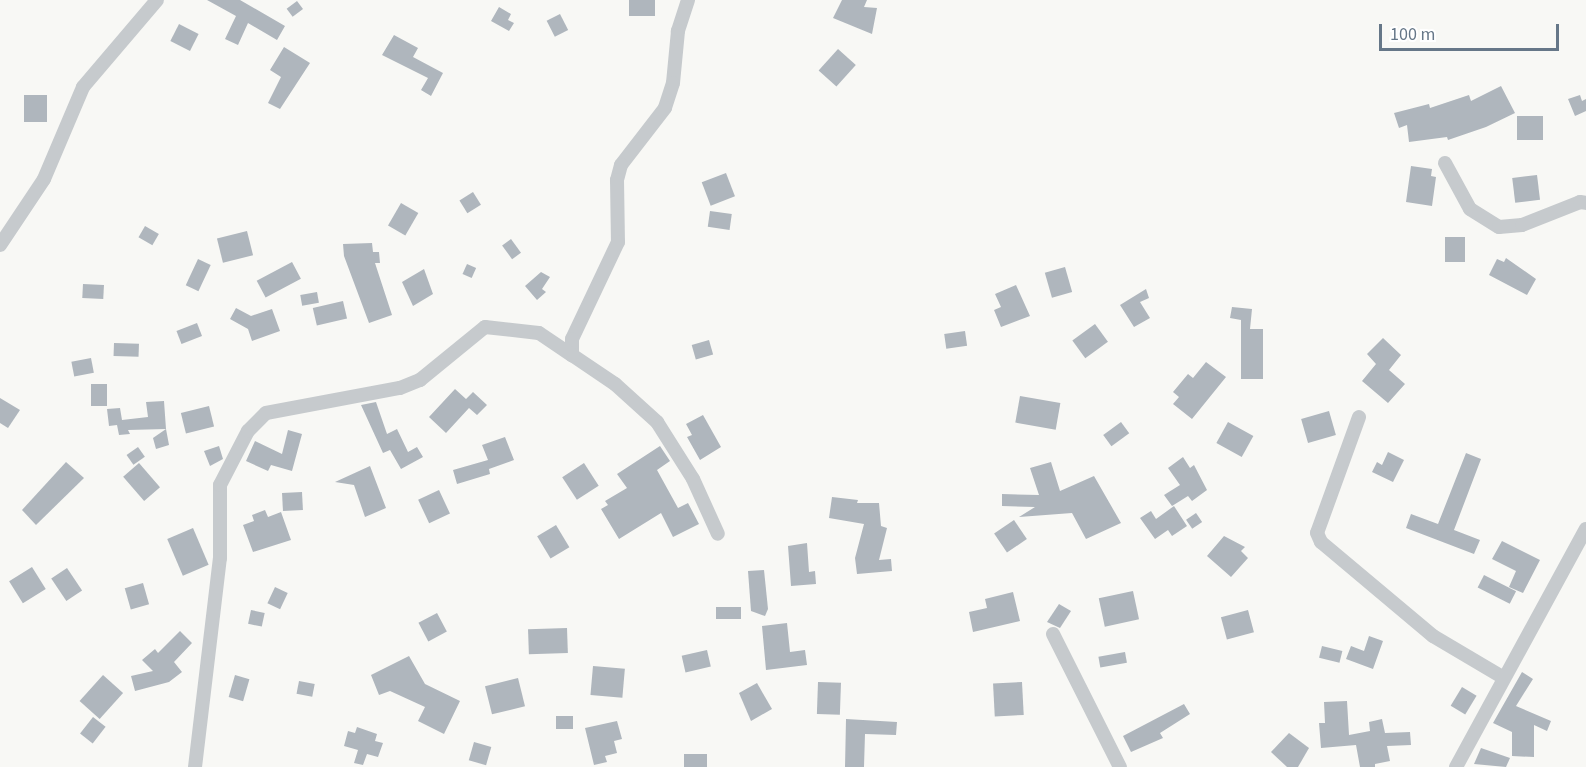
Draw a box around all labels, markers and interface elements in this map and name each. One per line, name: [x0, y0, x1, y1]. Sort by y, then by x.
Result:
scale bar: [1382, 12, 1562, 50]
text: 100 m: [1390, 22, 1435, 47]

